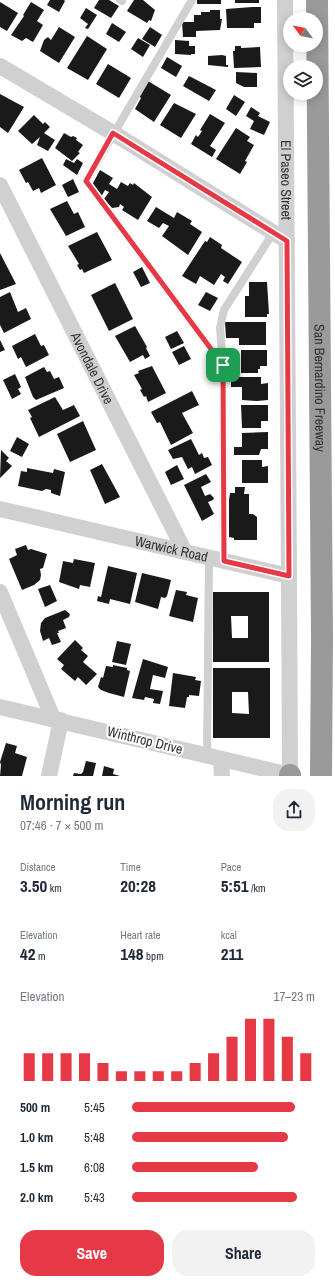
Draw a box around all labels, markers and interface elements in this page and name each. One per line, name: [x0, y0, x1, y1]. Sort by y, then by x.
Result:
north arrow: [283, 12, 323, 52]
map controls: [283, 12, 323, 100]
button: layers: [283, 60, 323, 100]
street label: El Paseo Street: [277, 140, 296, 220]
street label: San Bernardino Freeway: [311, 324, 330, 452]
street label: Avondale Drive: [66, 328, 118, 407]
pin: [206, 348, 240, 382]
icon: arrive: [212, 354, 234, 376]
street label: Warwick Road: [133, 532, 210, 566]
street label: Winthrop Drive: [105, 722, 185, 758]
text: Morning run: [20, 787, 125, 817]
button: share: [273, 789, 315, 831]
text: 07:46 · 7 × 500 m: [20, 817, 103, 834]
text: Distance: [20, 860, 56, 874]
text: Time: [120, 860, 141, 874]
text: Pace: [221, 860, 241, 874]
text: 3.50: [20, 874, 47, 897]
text: 20:28: [120, 874, 156, 897]
text: 5:51: [221, 874, 249, 897]
text: km: [47, 881, 62, 895]
text: /km: [249, 881, 266, 895]
text: Elevation: [20, 928, 58, 942]
text: Heart rate: [120, 928, 160, 942]
text: kcal: [221, 928, 237, 942]
text: 42: [20, 942, 36, 965]
text: 148: [120, 942, 144, 965]
text: 211: [221, 942, 243, 965]
text: m: [36, 949, 46, 963]
text: bpm: [144, 949, 164, 963]
text: Elevation: [20, 988, 64, 1005]
text: 17–23 m: [274, 988, 315, 1005]
text: 500 m: [20, 1099, 50, 1116]
text: 5:45: [84, 1099, 105, 1116]
text: 1.0 km: [20, 1129, 53, 1146]
text: 5:48: [84, 1129, 105, 1146]
text: 1.5 km: [20, 1159, 53, 1176]
text: 6:08: [84, 1159, 105, 1176]
text: 2.0 km: [20, 1189, 53, 1206]
text: 5:43: [84, 1189, 105, 1206]
button: Save: [20, 1230, 164, 1276]
button: Share: [172, 1230, 315, 1276]

